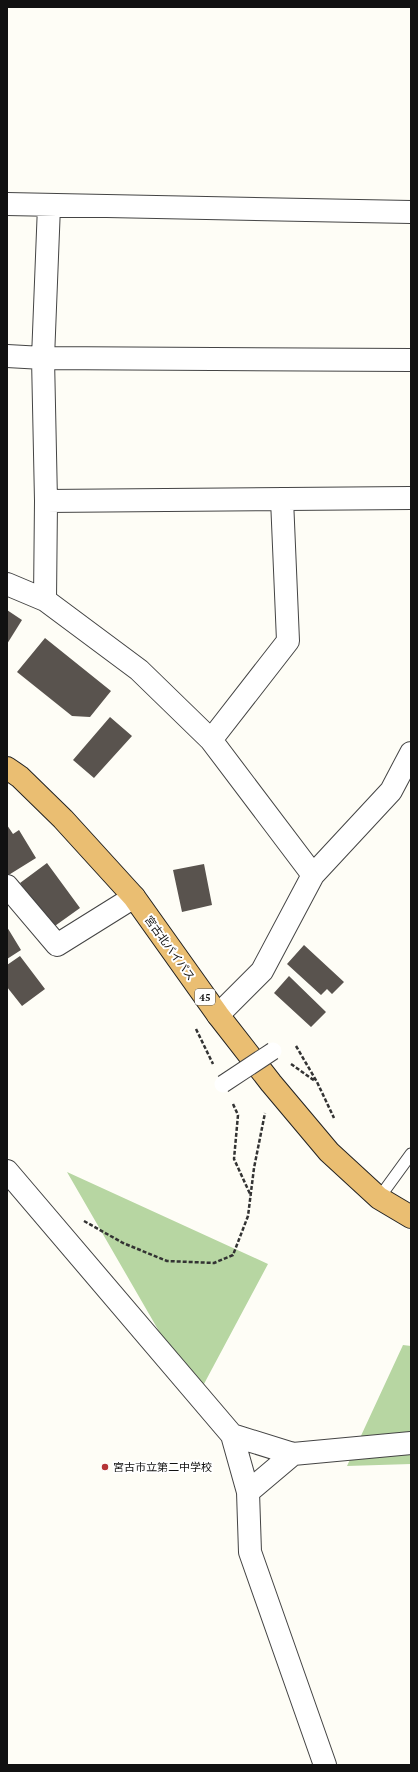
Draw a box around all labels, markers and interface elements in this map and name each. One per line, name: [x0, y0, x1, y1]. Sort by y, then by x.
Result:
street label: 宮古北バイパス: [142, 913, 198, 983]
road number: 45: [195, 989, 215, 1005]
place label: 宮古市立第二中学校: [113, 1460, 212, 1474]
marker: 宮古市立第二中学校: [100, 1462, 110, 1472]

